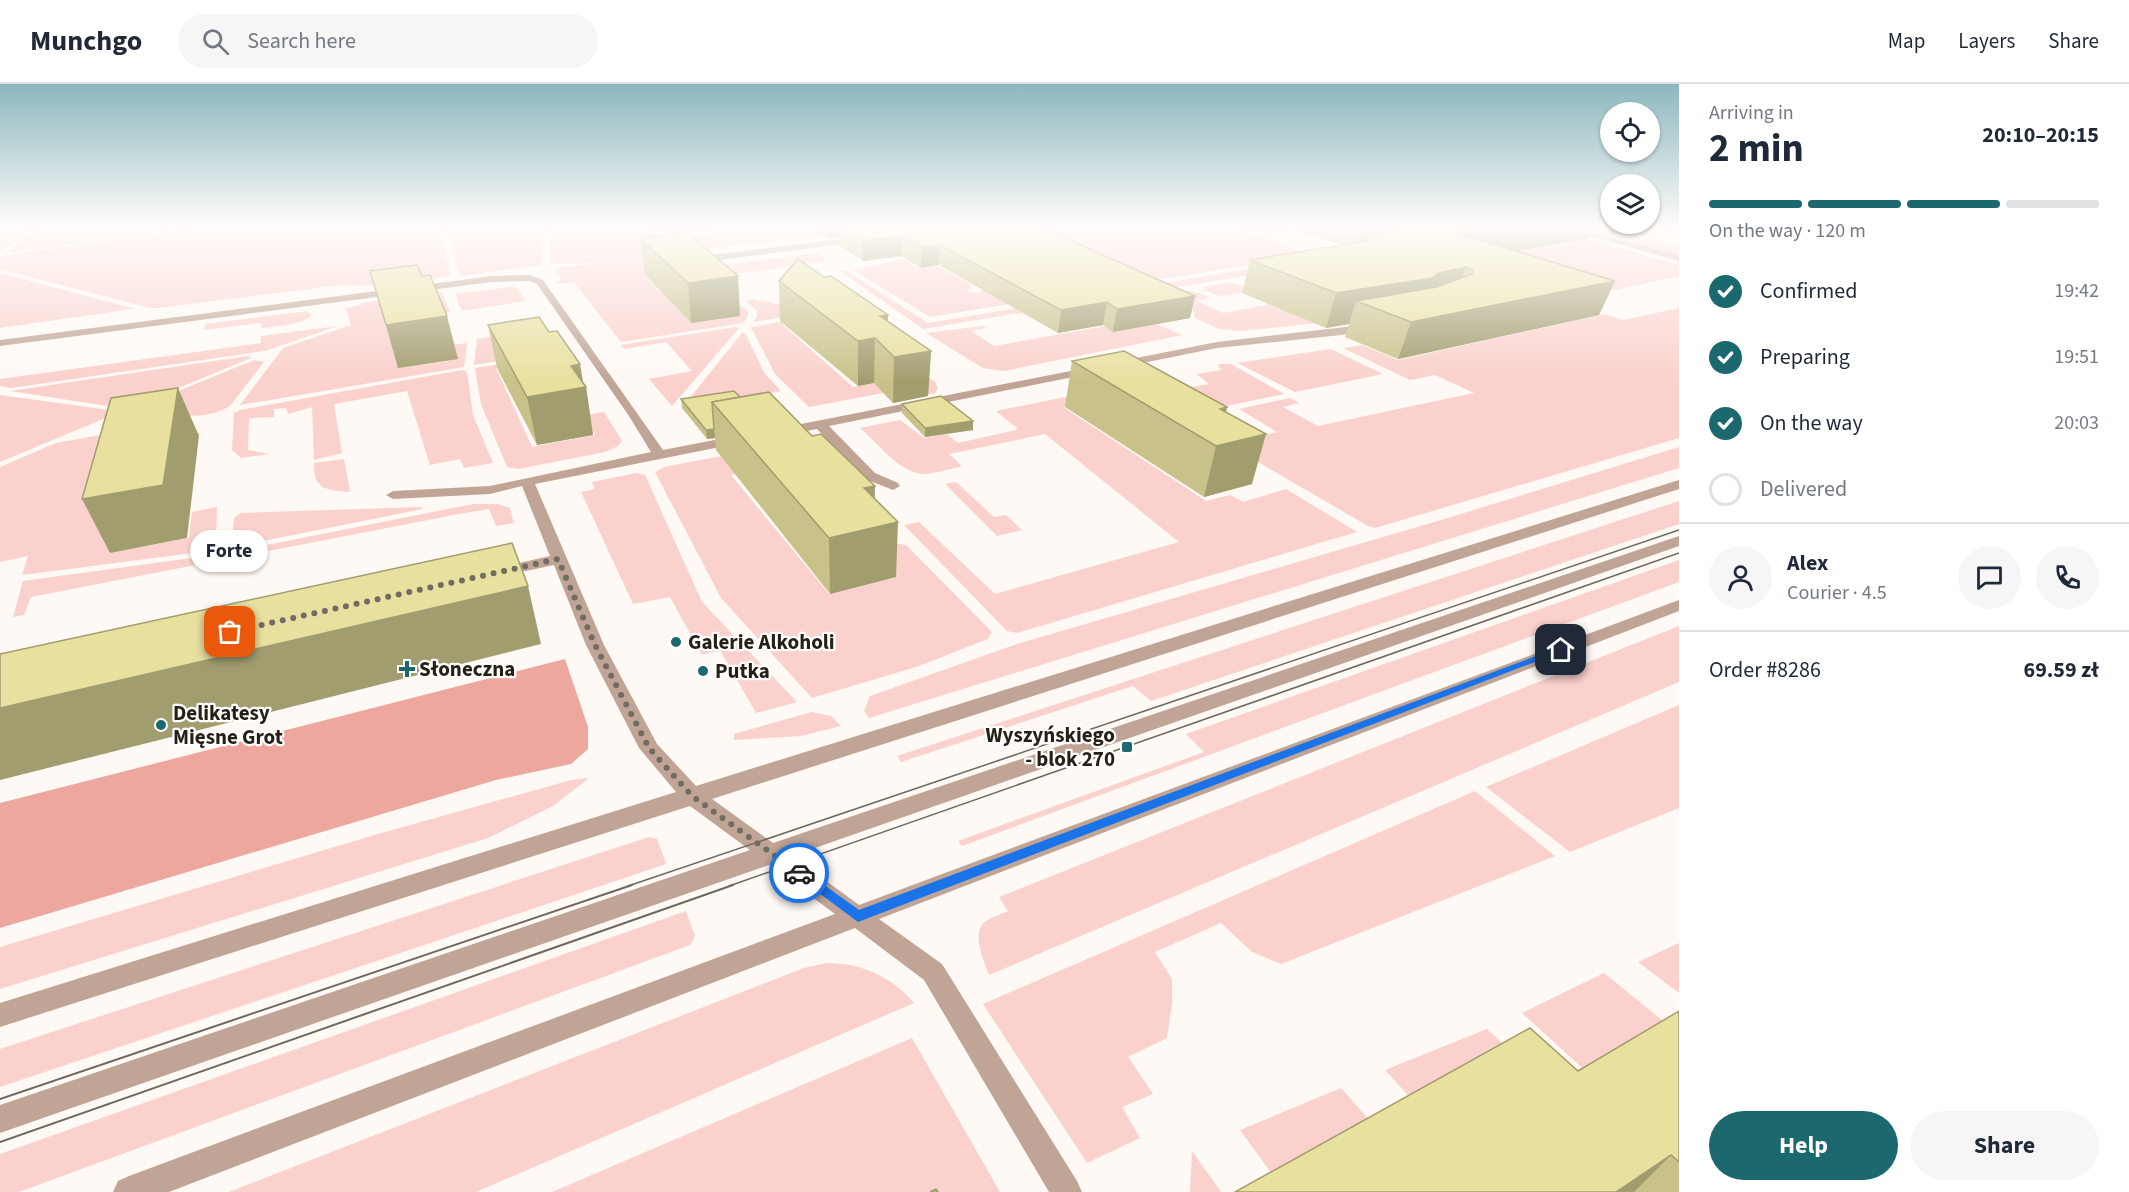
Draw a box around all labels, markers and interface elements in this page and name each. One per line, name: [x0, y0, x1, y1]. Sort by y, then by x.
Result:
search box: [178, 14, 598, 68]
text: Munchgo: [30, 21, 142, 61]
icon: search: [199, 25, 232, 58]
text: Search here: [247, 25, 356, 57]
text: Map: [1888, 26, 1925, 56]
text: Layers: [1958, 26, 2015, 56]
text: Share: [2048, 26, 2099, 56]
text: Arriving in: [1709, 99, 1794, 127]
map controls: [1600, 102, 1660, 234]
button: locate: [1600, 102, 1660, 162]
text: 20:10–20:15: [1982, 119, 2099, 151]
text: 2 min: [1709, 121, 1804, 177]
button: layers: [1600, 174, 1660, 234]
text: On the way · 120 m: [1709, 217, 1866, 245]
icon: check: [1709, 275, 1742, 308]
text: Confirmed: [1760, 275, 1857, 307]
text: 19:42: [2054, 277, 2099, 305]
icon: check: [1709, 341, 1742, 374]
text: Preparing: [1760, 341, 1850, 373]
text: 19:51: [2054, 343, 2099, 371]
icon: check: [1709, 407, 1742, 440]
text: On the way: [1760, 407, 1863, 439]
text: 20:03: [2054, 409, 2099, 437]
text: Delivered: [1760, 473, 1847, 505]
callout: Forte: [191, 530, 269, 572]
text: Forte: [206, 537, 252, 565]
button: person: [1709, 546, 1772, 609]
button: chat: [1958, 546, 2021, 609]
button: phone: [2036, 546, 2099, 609]
text: Alex: [1787, 547, 1828, 579]
text: Courier · 4.5: [1787, 579, 1887, 607]
pin: [204, 606, 255, 657]
icon: bag: [213, 615, 246, 648]
pin: [1535, 624, 1586, 675]
place label: Galerie Alkoholi: [688, 627, 835, 657]
icon: home: [1544, 633, 1577, 666]
marker: Galerie Alkoholi: [669, 635, 683, 649]
place label: Słoneczna: [419, 654, 515, 684]
text: Order #8286: [1709, 654, 1821, 686]
text: 69.59 zł: [2024, 654, 2099, 686]
place label: Putka: [715, 656, 770, 686]
marker: Słoneczna: [400, 662, 414, 676]
marker: Putka: [696, 664, 710, 678]
place label: Delikatesy Mięsne Grot: [173, 698, 283, 752]
marker: Delikatesy Mięsne Grot: [154, 718, 168, 732]
place label: Wyszyńskiego - blok 270: [985, 720, 1115, 774]
marker: Wyszyńskiego - blok 270: [1120, 740, 1134, 754]
courier: [769, 843, 829, 903]
icon: car: [783, 857, 816, 890]
button: Help: [1709, 1111, 1898, 1180]
button: Share: [1910, 1111, 2099, 1180]

